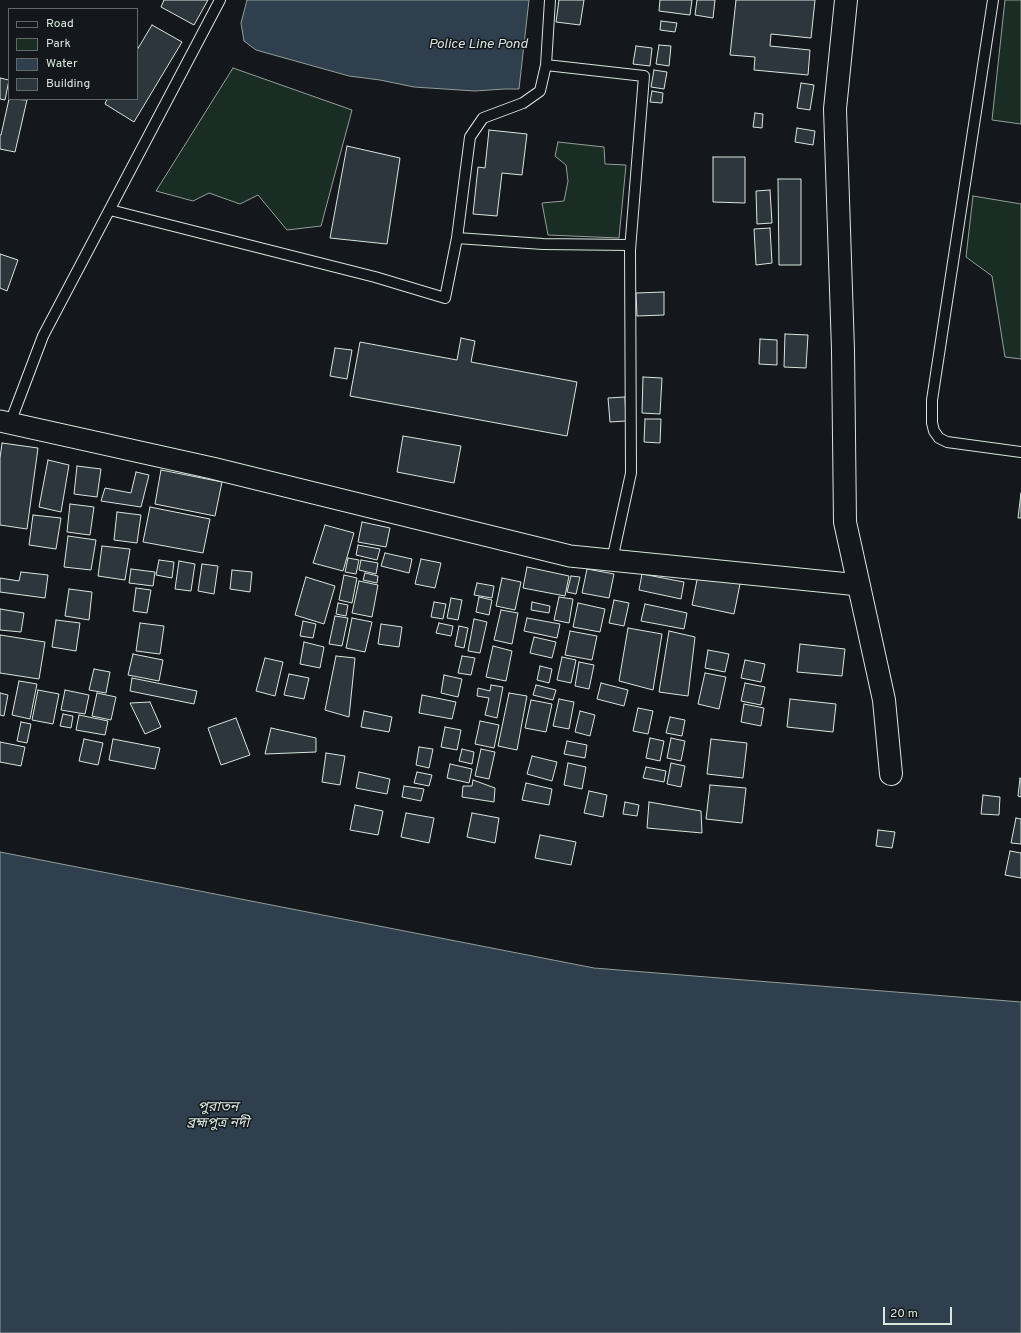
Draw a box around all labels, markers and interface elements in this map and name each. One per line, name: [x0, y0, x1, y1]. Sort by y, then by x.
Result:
legend: [8, 8, 138, 100]
text: Road: [46, 16, 74, 32]
text: Park: [46, 36, 71, 52]
water label: Police Line Pond: [428, 37, 528, 53]
text: Water: [46, 56, 78, 72]
text: Building: [46, 76, 90, 92]
water label: পুরাতন ব্রহ্মপুত্র নদী: [187, 1100, 249, 1132]
scale bar: [885, 1299, 954, 1325]
text: 20 m: [890, 1306, 918, 1322]

